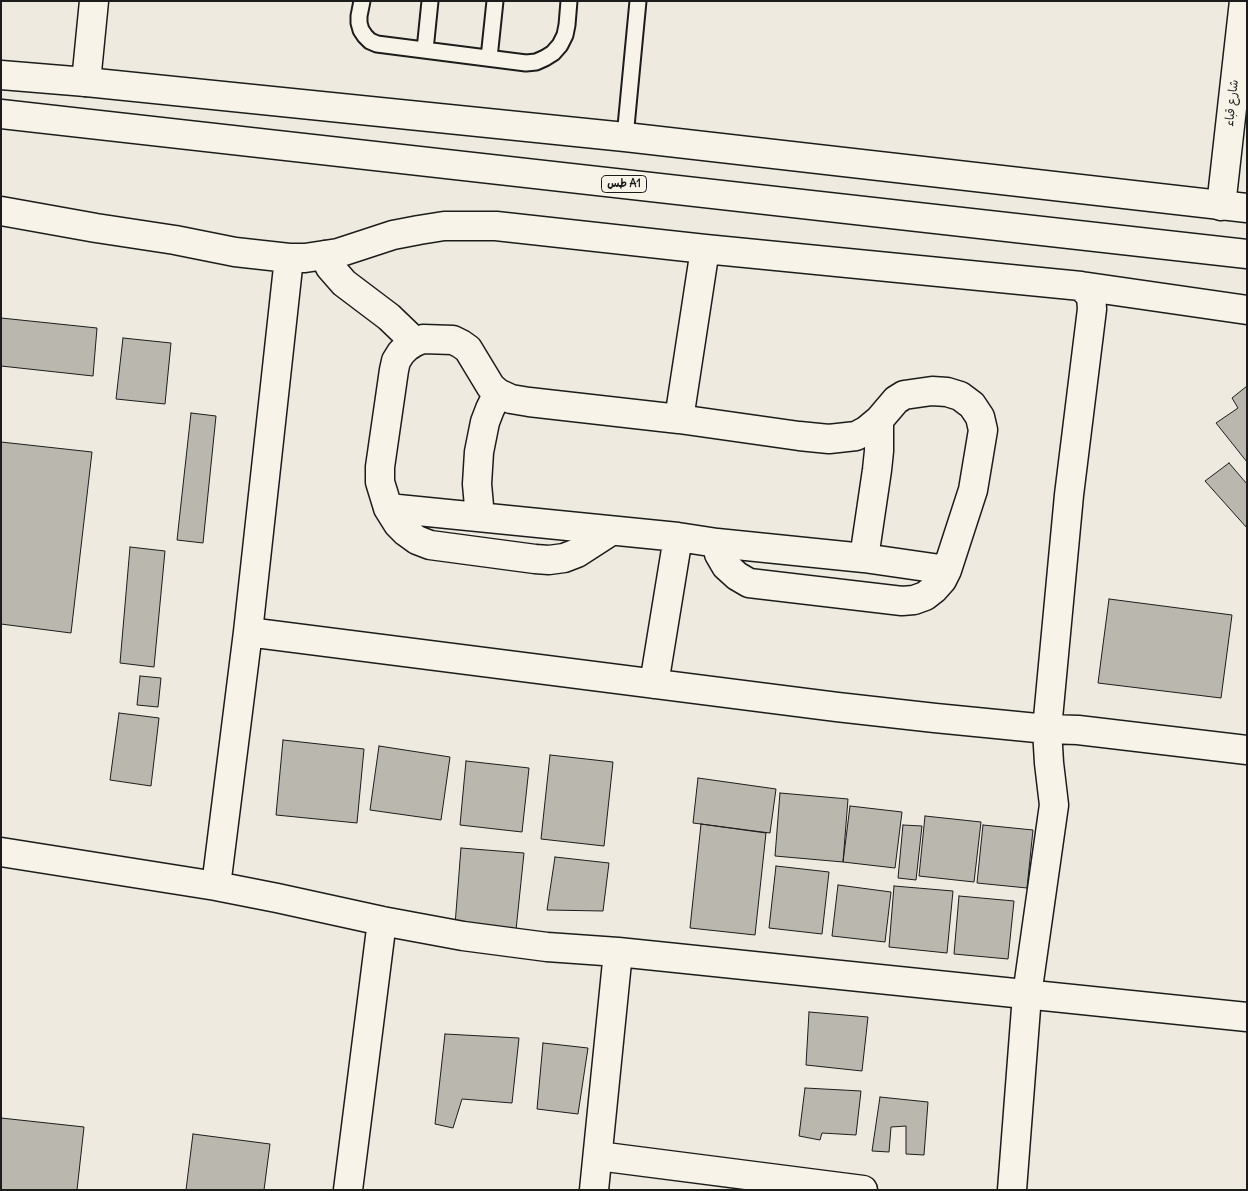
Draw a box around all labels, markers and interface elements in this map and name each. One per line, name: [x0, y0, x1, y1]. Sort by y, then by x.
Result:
street label: شارع قباء: [1222, 79, 1242, 127]
road number: طس A1: [602, 175, 646, 192]

